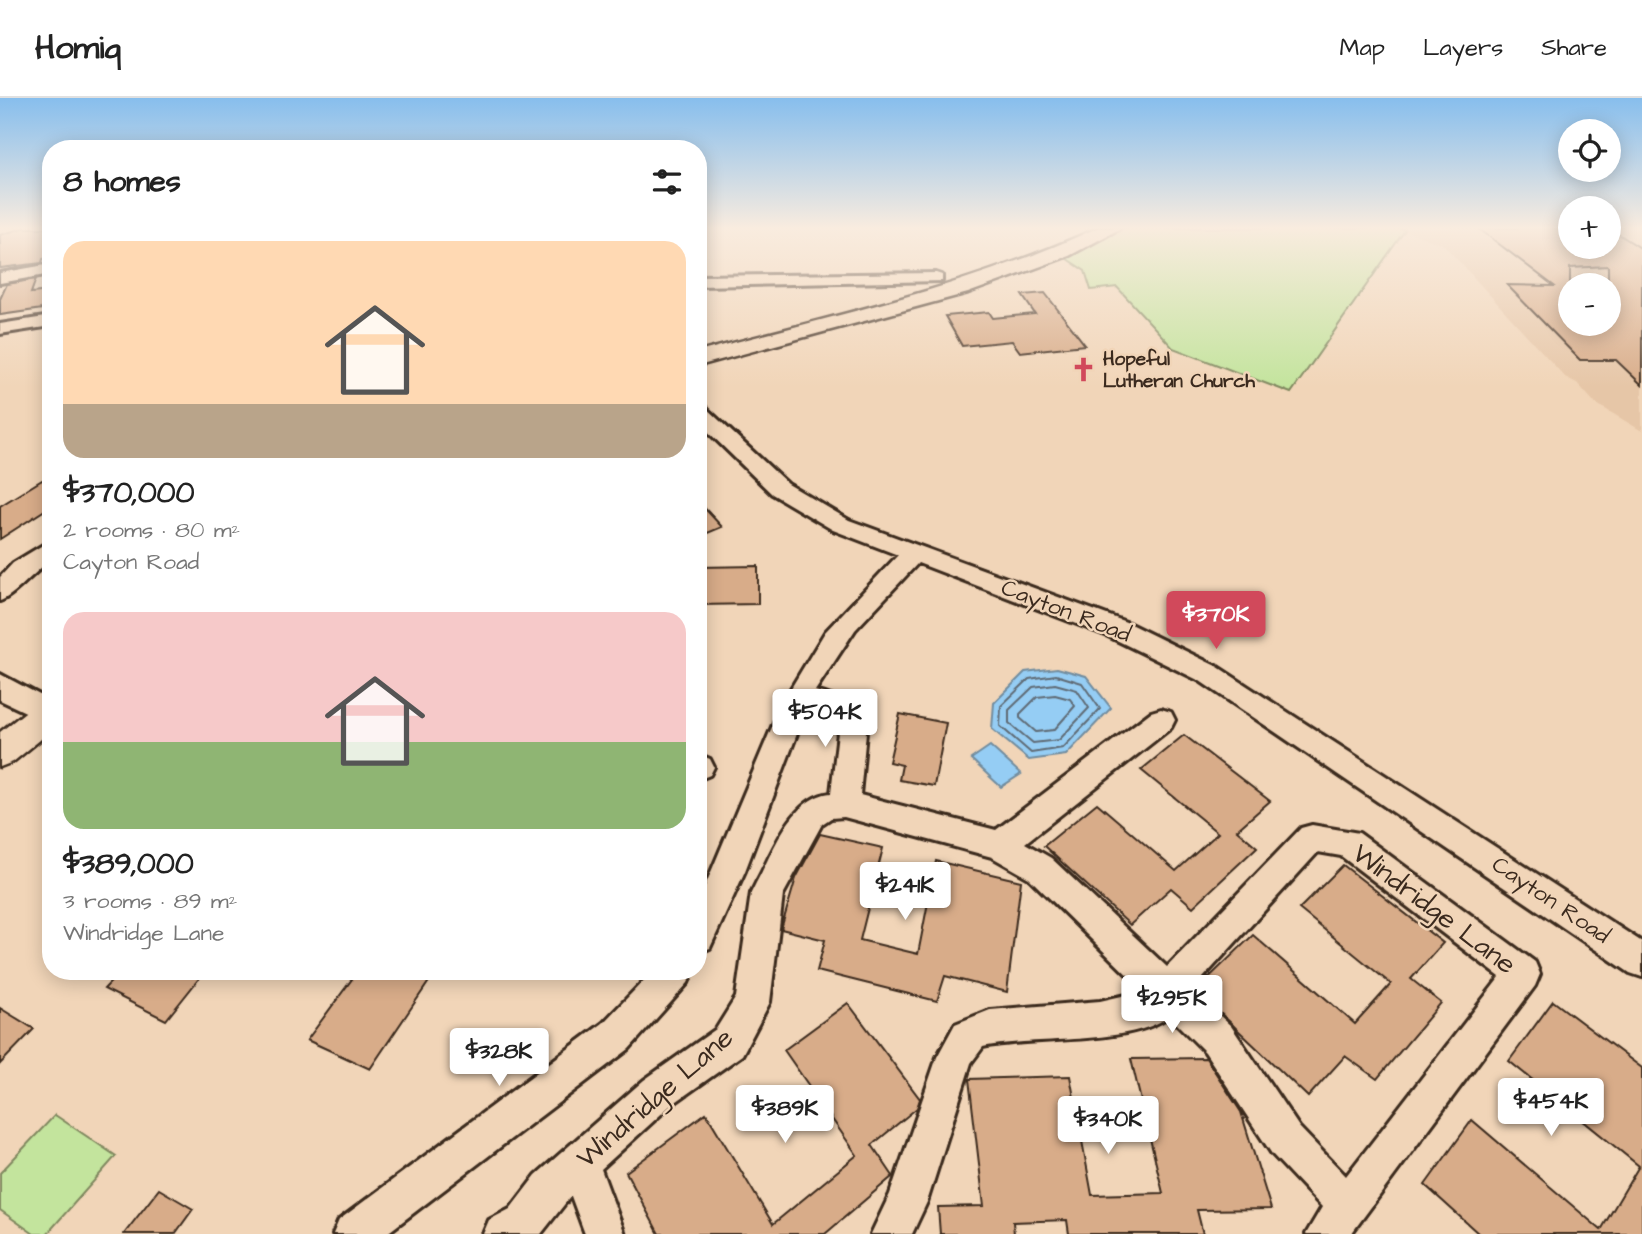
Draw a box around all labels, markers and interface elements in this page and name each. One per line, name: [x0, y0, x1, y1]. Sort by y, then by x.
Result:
text: Homiq: [35, 25, 121, 71]
text: Map: [1340, 31, 1385, 65]
text: Layers: [1423, 31, 1503, 65]
text: Share: [1541, 31, 1607, 65]
map controls: [1558, 119, 1621, 336]
button: locate: [1558, 119, 1621, 182]
text: 8 homes: [63, 161, 181, 203]
icon: filters: [648, 163, 686, 201]
button: +: [1558, 196, 1621, 259]
button: −: [1558, 273, 1621, 336]
icon: home: [312, 287, 438, 413]
place label: Hopeful Lutheran Church: [1103, 346, 1255, 395]
church icon: Hopeful Lutheran Church: [1069, 356, 1097, 384]
text: $370,000: [63, 472, 194, 514]
text: 2 rooms · 80 m²: [63, 514, 240, 546]
text: Cayton Road: [63, 546, 199, 578]
street label: Cayton Road: [996, 572, 1136, 651]
pin: $370K: [1167, 592, 1265, 651]
text: $370K: [1182, 598, 1250, 630]
icon: home: [312, 658, 438, 784]
pin: $504K: [776, 690, 874, 749]
text: $504K: [788, 696, 862, 728]
street label: Windridge Lane: [1343, 834, 1524, 985]
text: $389,000: [63, 843, 194, 885]
street label: Cayton Road: [1485, 849, 1617, 952]
pin: $241K: [856, 862, 954, 922]
text: $241K: [876, 869, 934, 901]
text: 3 rooms · 89 m²: [63, 885, 237, 917]
text: Windridge Lane: [63, 917, 224, 949]
pin: $295K: [1123, 976, 1221, 1035]
text: $295K: [1137, 982, 1207, 1014]
street label: Windridge Lane: [568, 1019, 743, 1178]
pin: $328K: [450, 1028, 548, 1088]
text: $328K: [466, 1035, 532, 1067]
pin: $454K: [1502, 1079, 1600, 1138]
text: $454K: [1514, 1085, 1588, 1117]
pin: $389K: [736, 1086, 834, 1145]
text: $389K: [752, 1092, 818, 1124]
pin: $340K: [1059, 1096, 1157, 1156]
text: $340K: [1074, 1103, 1142, 1135]

